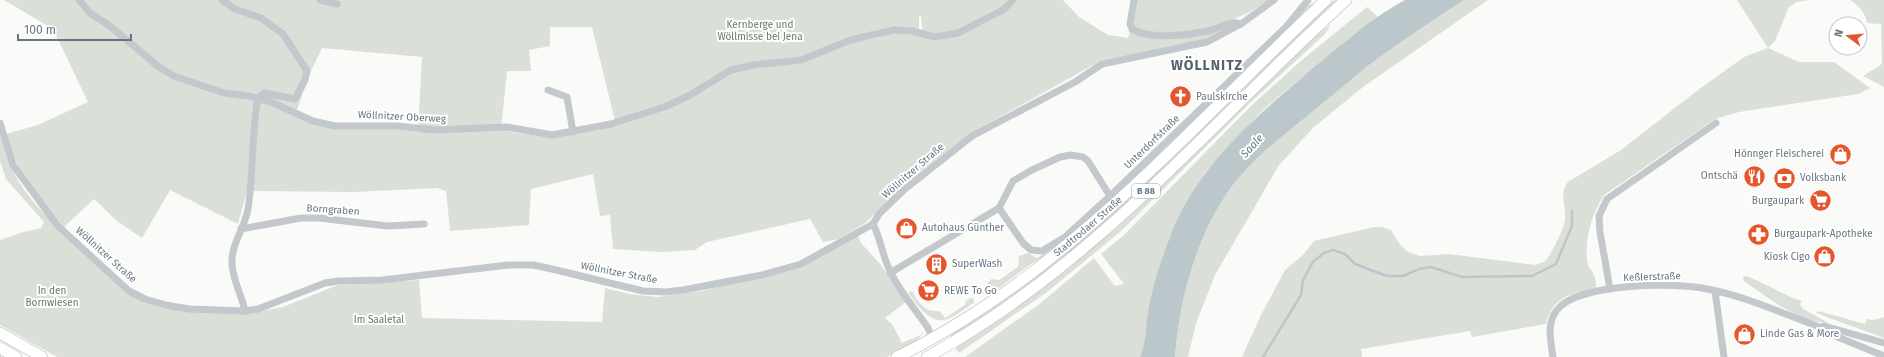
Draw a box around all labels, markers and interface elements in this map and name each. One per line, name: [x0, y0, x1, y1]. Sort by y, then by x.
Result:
scale bar: [18, 16, 131, 42]
north arrow: [1828, 16, 1868, 56]
park label: Kernberge und Wöllmisse bei Jena: [717, 19, 803, 43]
text: 100 m: [24, 23, 56, 37]
text: N: [1832, 28, 1846, 39]
district label: WÖLLNITZ: [1171, 56, 1243, 74]
church icon: Paulskirche: [1168, 84, 1194, 110]
place label: Paulskirche: [1196, 91, 1248, 103]
street label: Wöllnitzer Oberweg: [358, 109, 447, 125]
street label: Unterdorfstraße: [1122, 112, 1182, 172]
water label: Saale: [1237, 131, 1266, 161]
street label: Wöllnitzer Straße: [880, 141, 946, 201]
shop icon: Hönnger Fleischerei: [1827, 141, 1853, 167]
place label: Hönnger Fleischerei: [1734, 148, 1824, 160]
restaurant icon: Ontschä: [1741, 163, 1767, 189]
bank icon: Volksbank: [1772, 165, 1798, 191]
place label: Ontschä: [1701, 170, 1738, 182]
place label: Volksbank: [1800, 172, 1847, 184]
road number: B 88: [1132, 184, 1160, 198]
supermarket icon: Burgaupark: [1807, 188, 1833, 214]
street label: Stadtrodaer Straße: [1051, 194, 1125, 259]
place label: Burgaupark: [1752, 195, 1805, 207]
street label: Borngraben: [306, 202, 360, 218]
shop icon: Autohaus Günther: [894, 215, 920, 241]
pharmacy icon: Burgaupark-Apotheke: [1746, 221, 1772, 247]
place label: Autohaus Günther: [922, 222, 1004, 234]
street label: Wöllnitzer Straße: [73, 225, 139, 285]
place label: Burgaupark-Apotheke: [1774, 228, 1873, 240]
shop icon: Kiosk Cigo: [1812, 244, 1838, 270]
building icon: SuperWash: [924, 251, 950, 277]
place label: Kiosk Cigo: [1764, 251, 1810, 263]
place label: SuperWash: [952, 258, 1002, 270]
street label: Wöllnitzer Straße: [580, 260, 658, 286]
street label: Keßlerstraße: [1623, 270, 1681, 284]
supermarket icon: REWE To Go: [916, 278, 942, 304]
park label: In den Bornwiesen: [25, 285, 79, 309]
place label: REWE To Go: [944, 285, 997, 297]
park label: Im Saaletal: [354, 314, 404, 326]
shop icon: Linde Gas & More: [1731, 321, 1757, 347]
place label: Linde Gas & More: [1760, 328, 1839, 340]

